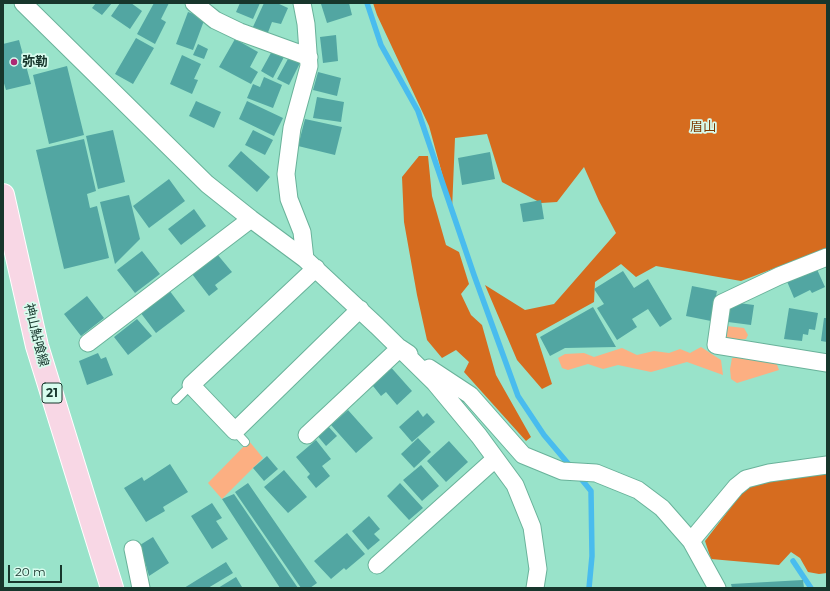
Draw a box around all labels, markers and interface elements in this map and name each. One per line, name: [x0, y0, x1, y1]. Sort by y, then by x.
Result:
place label: 弥勒: [22, 54, 48, 70]
marker: 弥勒: [9, 57, 19, 67]
park label: 眉山: [690, 119, 716, 135]
street label: 神山鮎喰線: [21, 302, 51, 368]
road number: 21: [42, 383, 62, 403]
scale bar: [10, 557, 64, 583]
text: 20 m: [15, 564, 46, 579]

